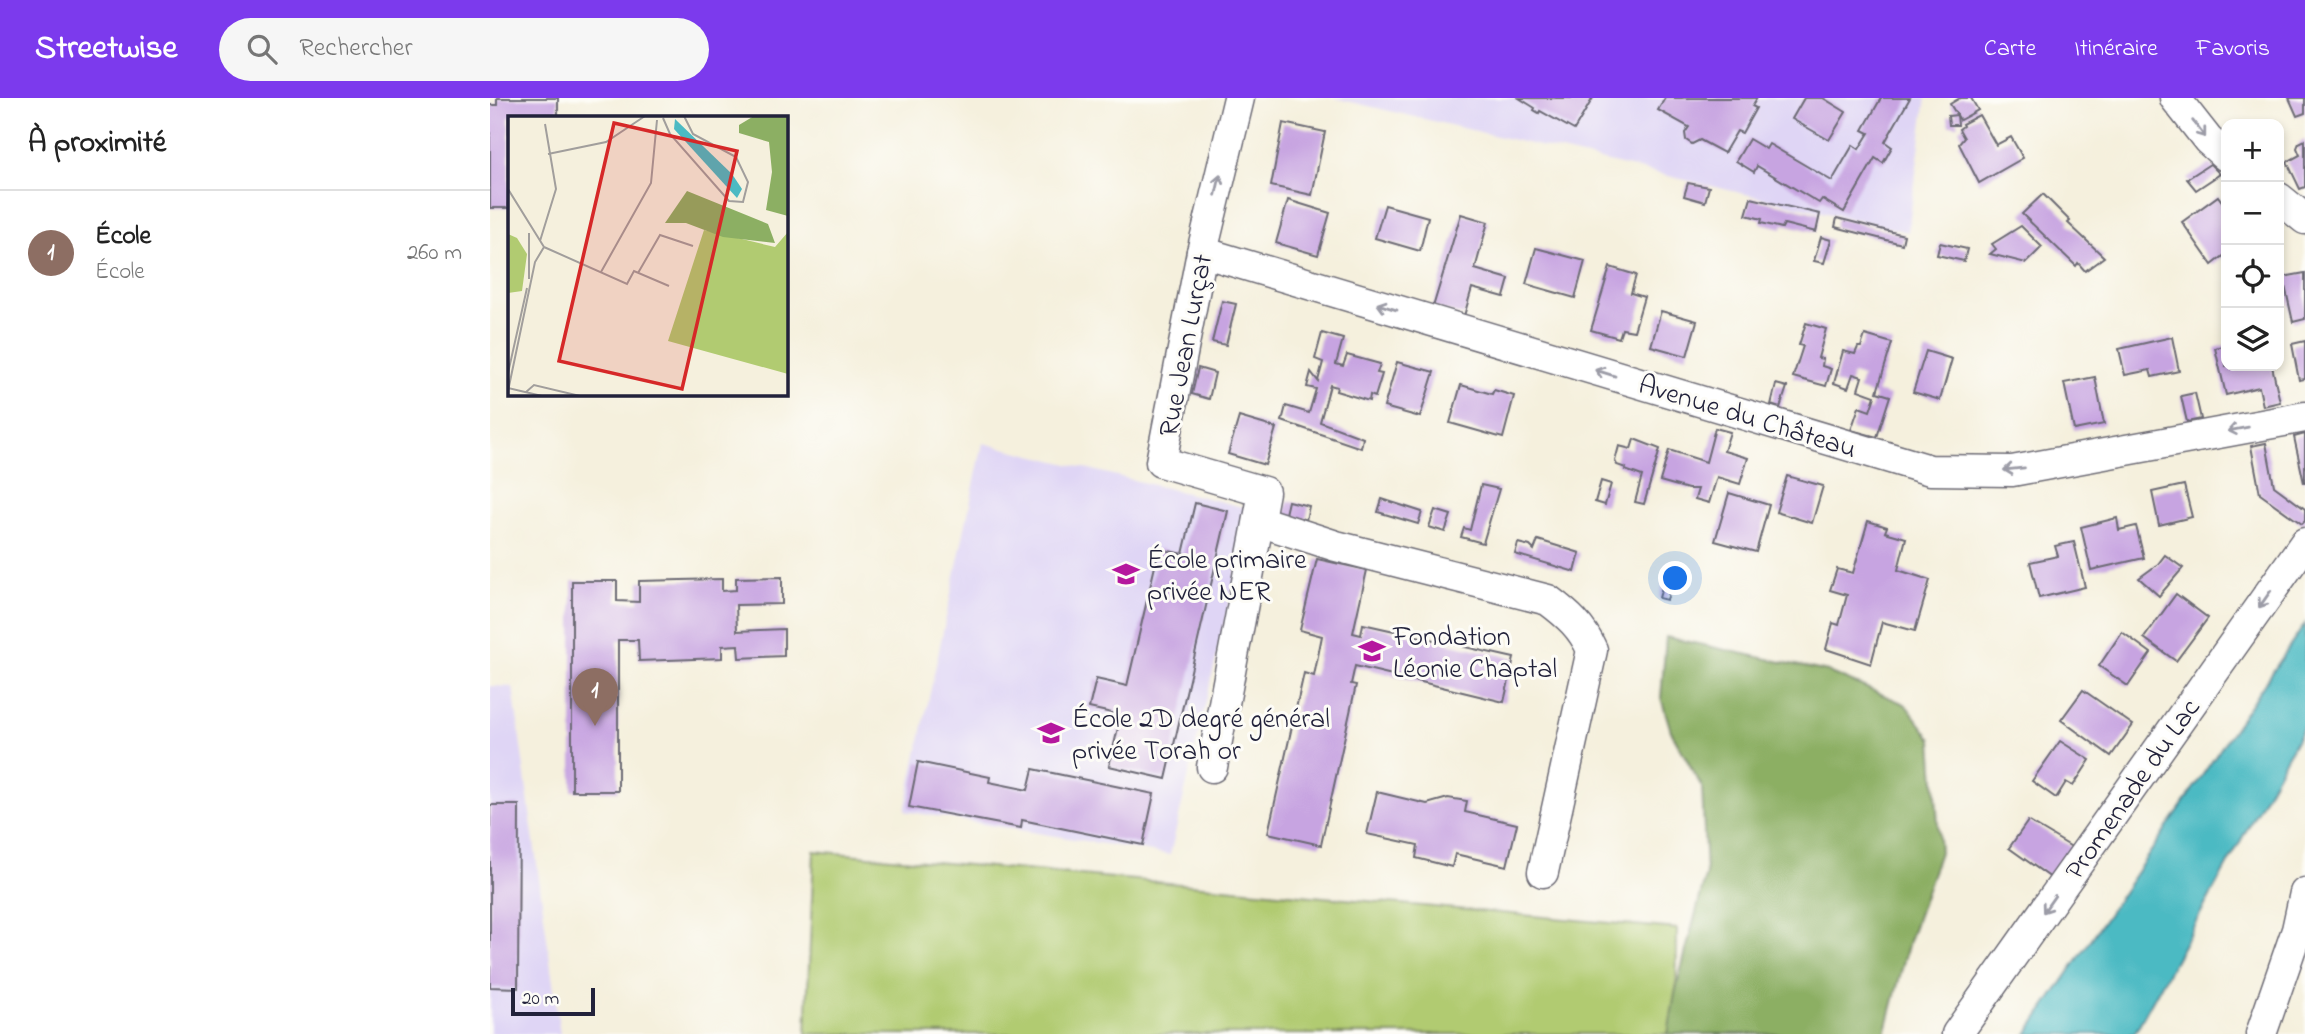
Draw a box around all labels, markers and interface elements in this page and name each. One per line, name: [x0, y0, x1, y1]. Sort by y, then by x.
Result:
search box: [219, 18, 709, 81]
text: Streetwise: [35, 25, 177, 73]
icon: search: [243, 30, 281, 68]
text: Rechercher: [299, 30, 413, 68]
text: Carte: [1984, 32, 2036, 67]
text: Itinéraire: [2074, 32, 2158, 67]
text: Favoris: [2196, 32, 2270, 67]
inset map: [508, 116, 788, 396]
one-way arrow: [2191, 119, 2206, 138]
map controls: [2221, 119, 2284, 371]
button: +: [2221, 119, 2284, 182]
text: À proximité: [28, 122, 166, 166]
one-way arrow: [1212, 174, 1225, 197]
button: −: [2221, 182, 2284, 245]
text: École: [95, 218, 151, 256]
text: 1: [47, 237, 55, 270]
text: 260 m: [407, 237, 462, 270]
button: locate: [2221, 245, 2284, 308]
street label: Rue Jean Lurçat: [1150, 251, 1225, 440]
text: École: [95, 256, 145, 289]
one-way arrow: [1376, 300, 1398, 313]
button: layers: [2221, 308, 2284, 371]
one-way arrow: [1594, 365, 1616, 378]
street label: Avenue du Château: [1633, 366, 1861, 471]
one-way arrow: [2227, 423, 2250, 436]
one-way arrow: [2003, 463, 2026, 476]
place label: École primaire privée NER: [1147, 541, 1307, 614]
school or university icon: École primaire privée NER: [1111, 559, 1141, 589]
your location: [1658, 561, 1692, 595]
one-way arrow: [2258, 589, 2273, 608]
place label: Fondation Léonie Chaptal: [1392, 618, 1557, 691]
school or university icon: Fondation Léonie Chaptal: [1357, 636, 1387, 666]
pin: 1: [572, 668, 618, 726]
street label: Promenade du Lac: [2056, 691, 2212, 889]
place label: École 2D degré général privée Torah or: [1072, 700, 1330, 773]
school or university icon: École 2D degré général privée Torah or: [1036, 718, 1066, 748]
one-way arrow: [2042, 894, 2056, 913]
scale bar: [511, 985, 595, 1017]
text: 20 m: [522, 986, 559, 1013]

